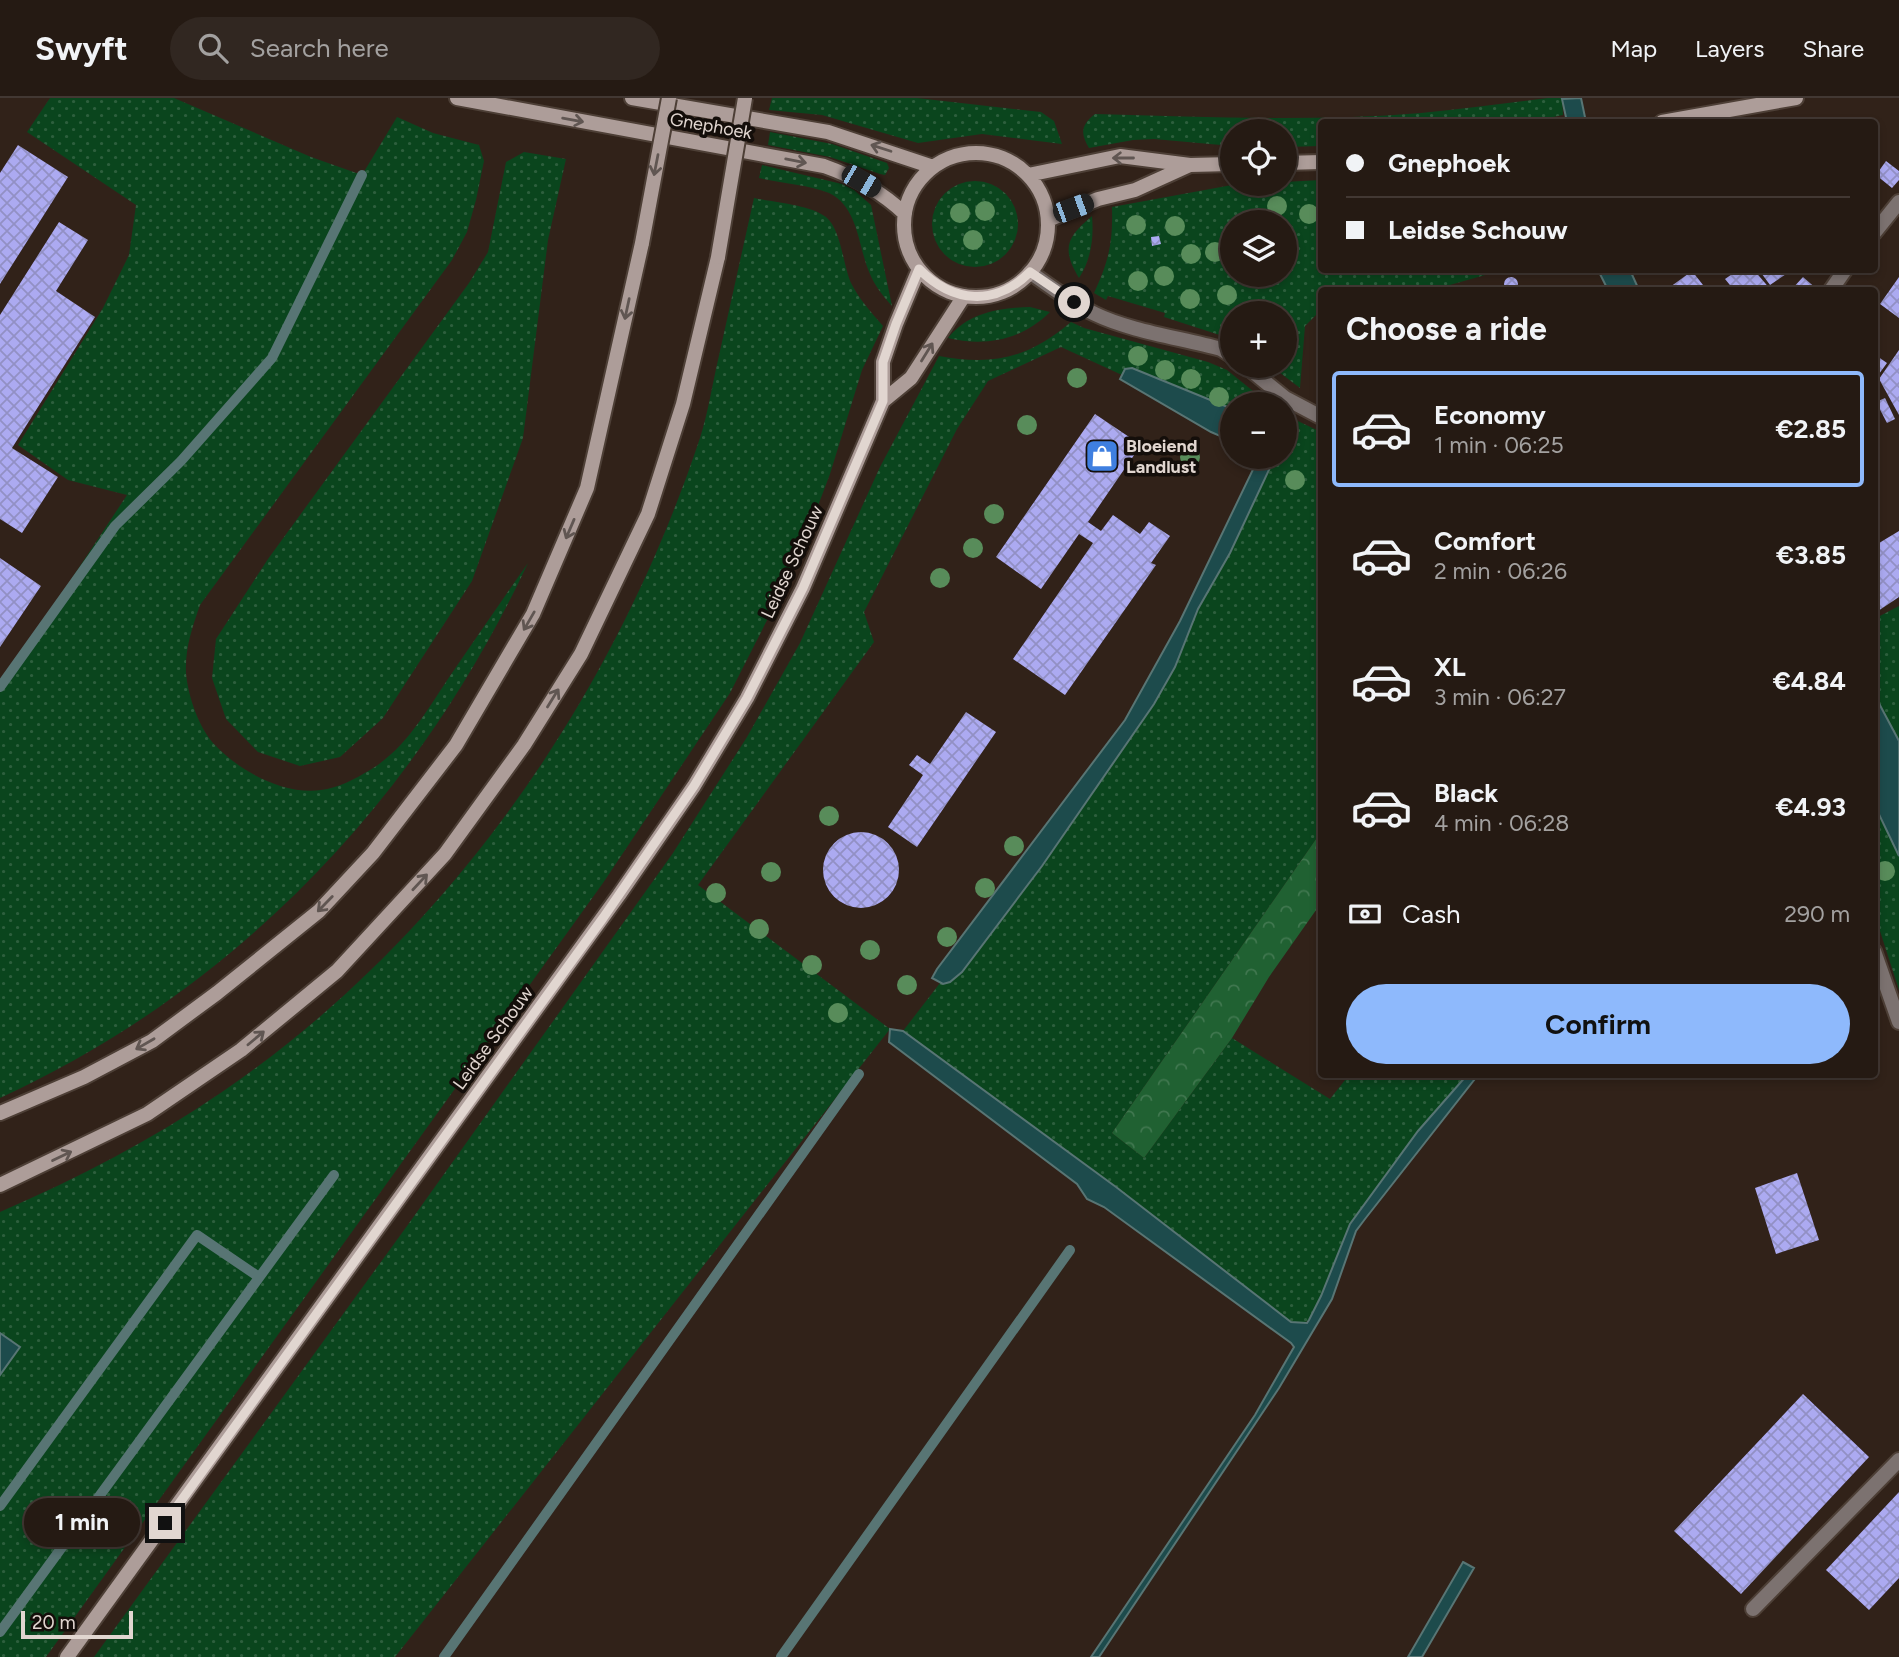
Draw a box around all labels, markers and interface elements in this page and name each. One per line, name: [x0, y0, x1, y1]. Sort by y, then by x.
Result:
search box: [170, 17, 660, 80]
text: Swyft: [35, 29, 128, 68]
icon: search: [194, 29, 232, 67]
text: Search here: [250, 32, 389, 64]
text: Map: [1610, 34, 1657, 63]
text: Layers: [1695, 34, 1764, 63]
text: Share: [1802, 34, 1864, 63]
street label: Gnephoek: [668, 108, 754, 144]
one-way arrow: [561, 114, 584, 127]
map controls: [1220, 119, 1297, 469]
button: locate: [1220, 119, 1297, 196]
one-way arrow: [871, 141, 893, 153]
text: Gnephoek: [1388, 147, 1510, 179]
one-way arrow: [1111, 151, 1134, 165]
one-way arrow: [649, 153, 662, 176]
one-way arrow: [784, 155, 807, 169]
car: [838, 161, 885, 201]
car: [1050, 191, 1097, 225]
button: layers: [1220, 210, 1297, 287]
text: Leidse Schouw: [1388, 214, 1568, 246]
route start: [1058, 286, 1090, 318]
one-way arrow: [619, 297, 633, 320]
button: +: [1220, 301, 1297, 378]
text: Choose a ride: [1346, 310, 1547, 348]
one-way arrow: [921, 343, 935, 363]
button: −: [1220, 392, 1297, 469]
icon: car: [1350, 398, 1413, 461]
text: Economy: [1434, 399, 1546, 431]
text: €2.85: [1775, 413, 1846, 445]
text: 1 min · 06:25: [1434, 431, 1564, 459]
place label: Bloeiend Landlust: [1126, 435, 1198, 478]
shop icon: Bloeiend Landlust: [1083, 437, 1121, 475]
street label: Leidse Schouw: [756, 502, 828, 622]
one-way arrow: [563, 518, 576, 540]
icon: car: [1350, 524, 1413, 587]
text: Comfort: [1434, 525, 1536, 557]
text: €3.85: [1776, 539, 1846, 571]
text: 2 min · 06:26: [1434, 557, 1567, 585]
one-way arrow: [522, 611, 536, 631]
icon: car: [1350, 650, 1413, 713]
text: XL: [1434, 651, 1466, 683]
text: €4.84: [1773, 665, 1846, 697]
text: 3 min · 06:27: [1434, 683, 1566, 711]
one-way arrow: [547, 688, 561, 708]
icon: car: [1350, 776, 1413, 839]
text: Black: [1434, 777, 1498, 809]
text: €4.93: [1775, 791, 1846, 823]
text: 4 min · 06:28: [1434, 809, 1569, 837]
one-way arrow: [412, 873, 428, 891]
icon: cash: [1346, 895, 1384, 933]
one-way arrow: [316, 896, 333, 913]
text: Cash: [1402, 898, 1461, 930]
text: 290 m: [1784, 900, 1850, 928]
street label: Leidse Schouw: [448, 982, 538, 1094]
button: Confirm: [1346, 984, 1850, 1064]
one-way arrow: [246, 1030, 264, 1046]
one-way arrow: [136, 1037, 156, 1051]
one-way arrow: [51, 1149, 72, 1163]
callout: 1 min: [25, 1498, 140, 1548]
route end: [149, 1507, 181, 1539]
text: 1 min: [55, 1508, 109, 1536]
scale bar: [21, 1608, 133, 1640]
text: 20 m: [32, 1611, 76, 1634]

